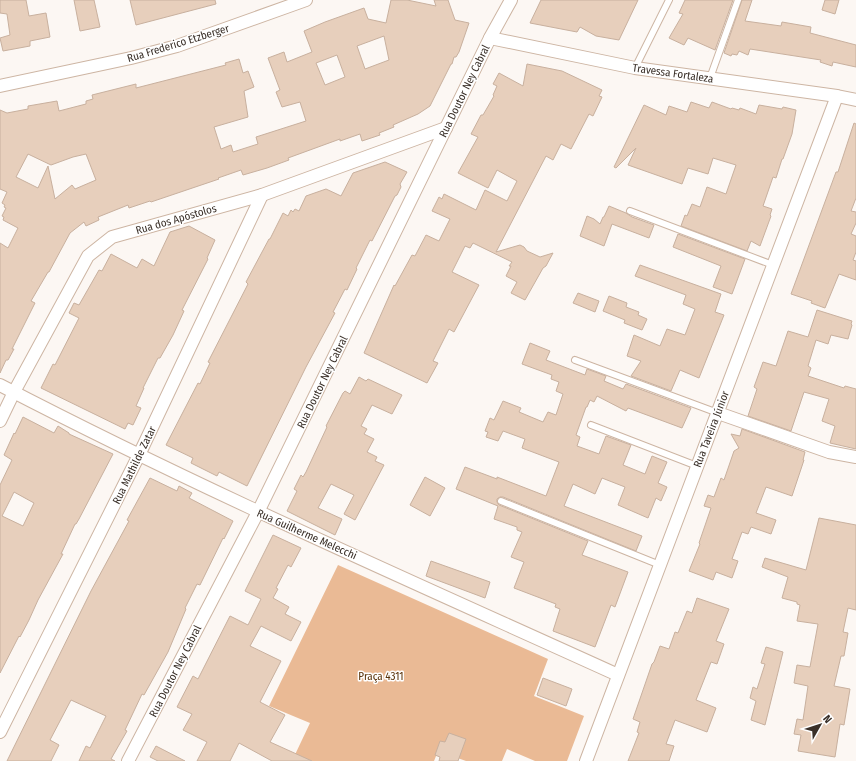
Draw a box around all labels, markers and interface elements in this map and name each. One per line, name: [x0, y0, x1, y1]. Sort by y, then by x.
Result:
street label: Rua Frederico Etzberger: [126, 22, 231, 65]
street label: Rua Doutor Ney Cabral: [436, 43, 493, 140]
street label: Travessa Fortaleza: [632, 61, 714, 86]
street label: Rua dos Apóstolos: [134, 202, 218, 237]
street label: Rua Doutor Ney Cabral: [294, 334, 351, 431]
street label: Rua Taveira Júnior: [691, 389, 732, 469]
street label: Rua Mathilde Zatar: [110, 424, 159, 506]
street label: Rua Guilherme Melecchi: [255, 506, 359, 563]
street label: Rua Doutor Ney Cabral: [147, 623, 204, 719]
park label: Praça 4311: [358, 670, 404, 683]
north arrow: [800, 705, 840, 745]
text: N: [820, 712, 835, 726]

